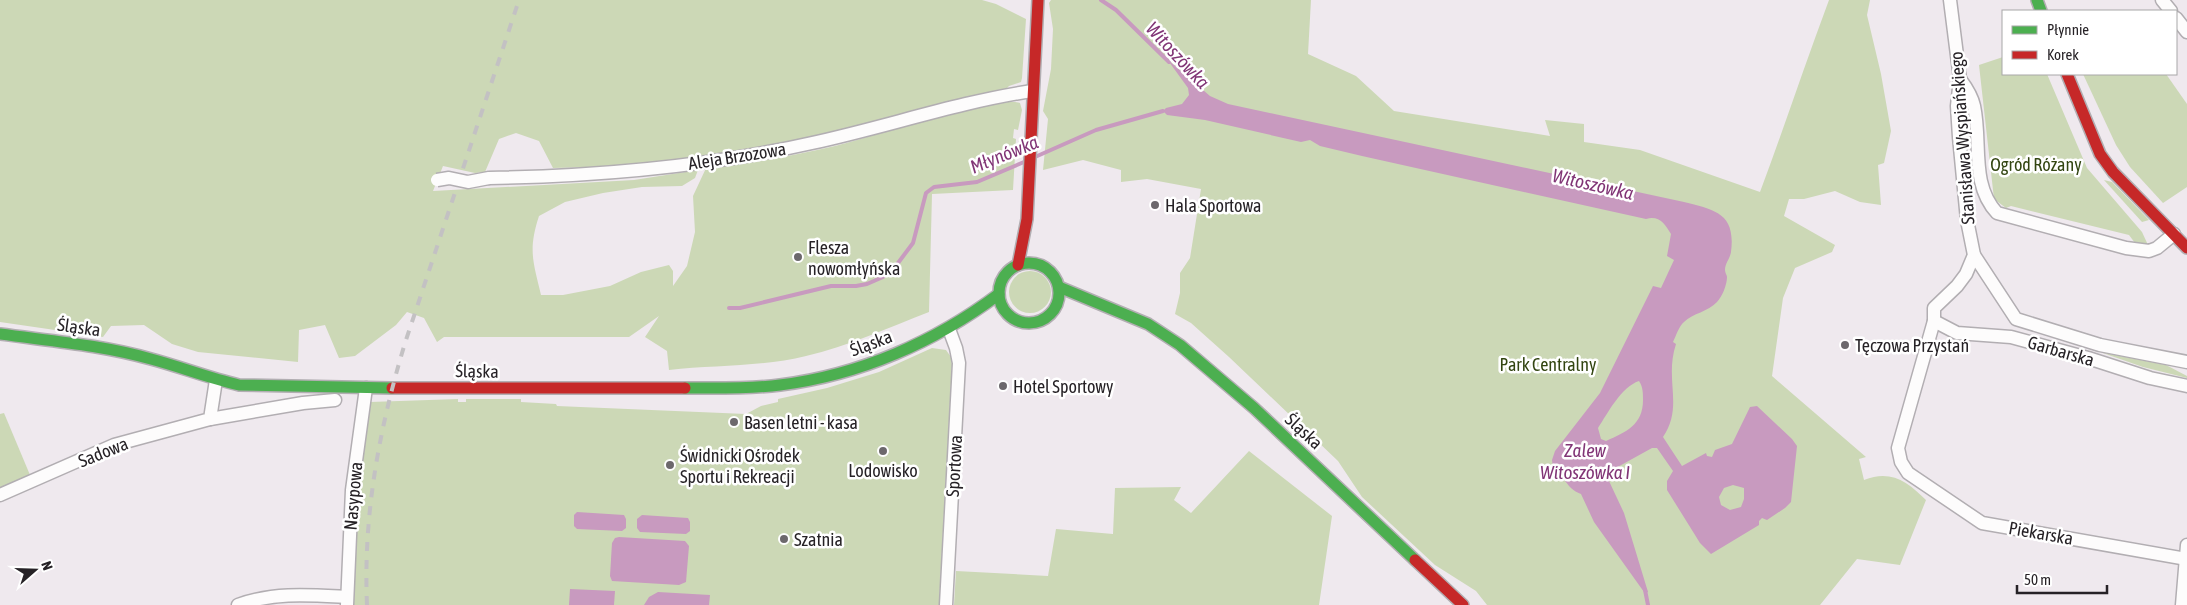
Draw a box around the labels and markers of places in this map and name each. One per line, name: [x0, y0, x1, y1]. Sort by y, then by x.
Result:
place label: Hala Sportowa: [1165, 195, 1261, 216]
marker: Hala Sportowa: [1149, 199, 1161, 211]
place label: Flesza nowomłyńska: [808, 237, 900, 279]
marker: Flesza nowomłyńska: [792, 251, 804, 263]
place label: Tęczowa Przystań: [1855, 335, 1969, 356]
marker: Tęczowa Przystań: [1839, 339, 1851, 351]
place label: Hotel Sportowy: [1013, 376, 1113, 397]
marker: Hotel Sportowy: [997, 380, 1009, 392]
place label: Basen letni - kasa: [744, 412, 858, 433]
marker: Basen letni - kasa: [728, 416, 740, 428]
place label: Świdnicki Ośrodek Sportu i Rekreacji: [680, 445, 800, 487]
marker: Lodowisko: [877, 445, 889, 457]
marker: Świdnicki Ośrodek Sportu i Rekreacji: [664, 459, 676, 471]
place label: Lodowisko: [848, 460, 918, 481]
place label: Szatnia: [794, 529, 843, 550]
marker: Szatnia: [778, 533, 790, 545]

